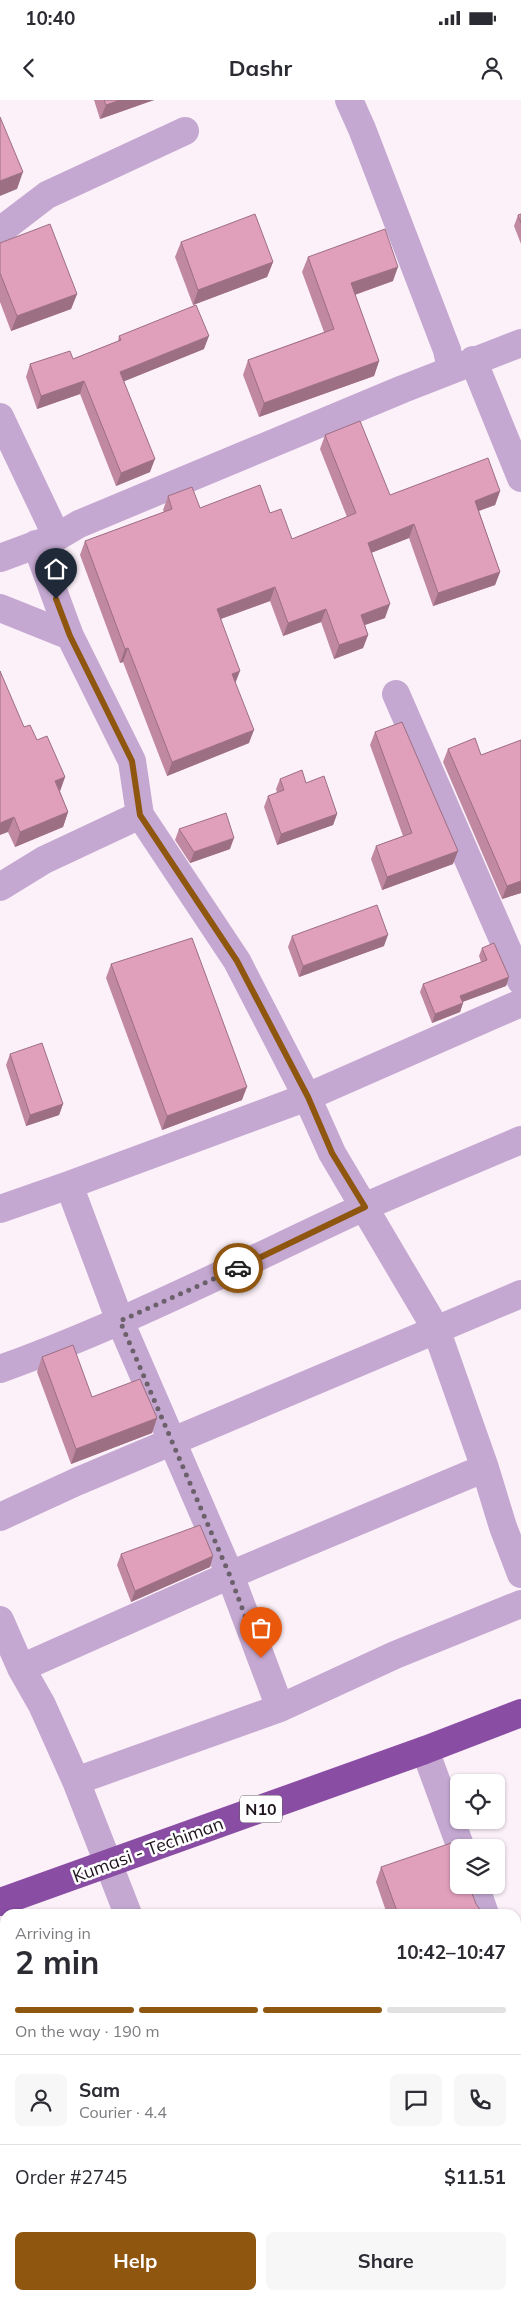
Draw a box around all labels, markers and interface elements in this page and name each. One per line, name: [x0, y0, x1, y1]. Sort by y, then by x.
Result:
text: 10:40: [25, 6, 75, 30]
icon: back: [15, 54, 43, 82]
text: Dashr: [229, 54, 292, 82]
icon: person: [478, 54, 506, 82]
pin: [35, 548, 77, 599]
icon: home: [42, 555, 70, 583]
courier: [213, 1243, 263, 1293]
icon: car: [224, 1254, 252, 1282]
pin: [240, 1607, 282, 1658]
icon: bag: [247, 1614, 275, 1642]
map controls: [450, 1774, 505, 1894]
button: locate: [450, 1774, 505, 1829]
road number: N10: [240, 1796, 282, 1822]
street label: Kumasi - Techiman: [69, 1812, 226, 1887]
button: layers: [450, 1839, 505, 1894]
text: Arriving in: [15, 1923, 91, 1943]
text: 10:42–10:47: [396, 1940, 506, 1964]
text: 2 min: [15, 1942, 99, 1982]
text: On the way · 190 m: [15, 2021, 160, 2041]
button: person: [15, 2074, 67, 2126]
button: chat: [390, 2074, 442, 2126]
button: phone: [454, 2074, 506, 2126]
text: Sam: [79, 2078, 120, 2102]
text: Courier · 4.4: [79, 2102, 167, 2122]
text: Order #2745: [15, 2165, 127, 2189]
text: $11.51: [444, 2165, 506, 2189]
button: Help: [15, 2232, 256, 2290]
button: Share: [266, 2232, 506, 2290]

